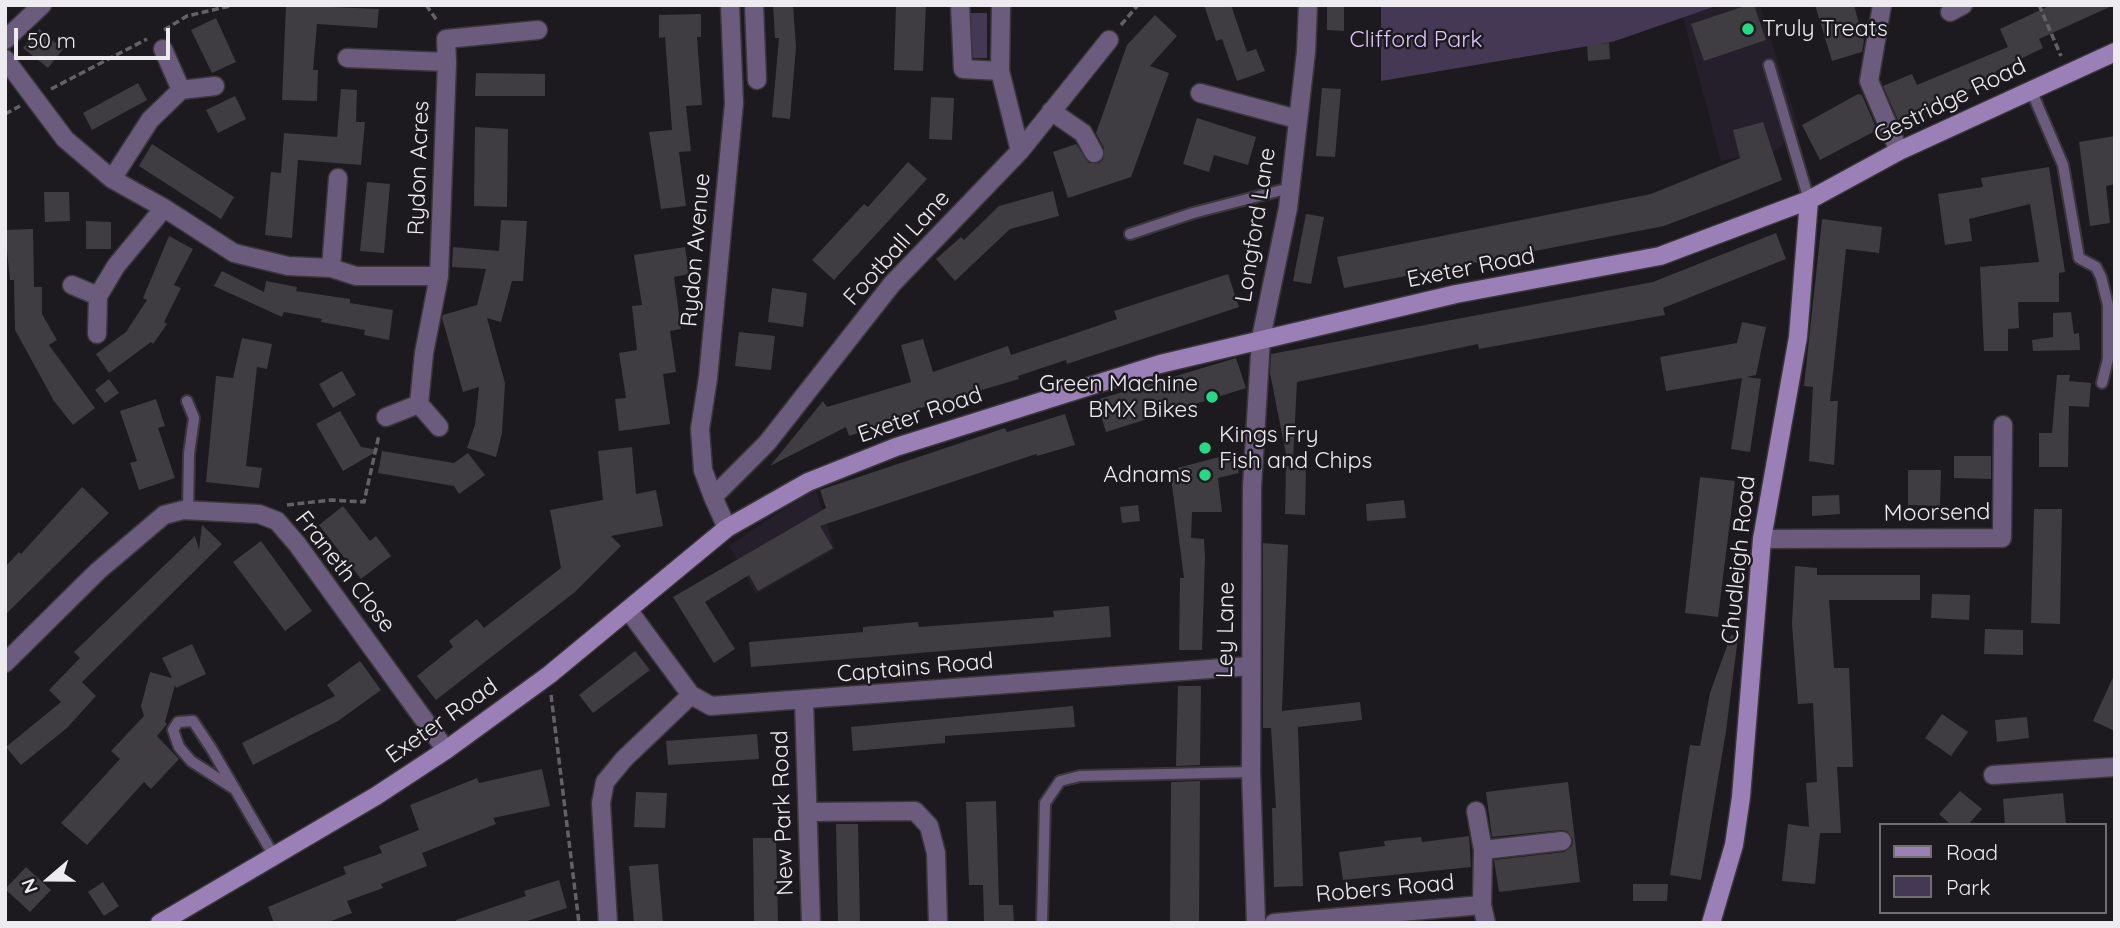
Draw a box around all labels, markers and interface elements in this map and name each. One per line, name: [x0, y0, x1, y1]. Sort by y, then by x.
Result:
scale bar: [18, 14, 173, 58]
place label: Truly Treats: [1762, 15, 1888, 43]
marker: Truly Treats: [1740, 21, 1756, 37]
park label: Clifford Park: [1350, 26, 1482, 54]
text: 50 m: [27, 27, 76, 53]
street label: Gestridge Road: [1870, 52, 2030, 150]
street label: Rydon Acres: [403, 100, 435, 236]
street label: Longford Lane: [1230, 146, 1282, 304]
street label: Rydon Avenue: [676, 172, 716, 328]
street label: Football Lane: [838, 185, 956, 311]
street label: Exeter Road: [1405, 242, 1537, 294]
place label: Green Machine BMX Bikes: [1039, 370, 1198, 424]
street label: Exeter Road: [854, 381, 986, 449]
marker: Green Machine BMX Bikes: [1204, 389, 1220, 405]
place label: Kings Fry Fish and Chips: [1219, 421, 1372, 475]
marker: Kings Fry Fish and Chips: [1197, 440, 1213, 456]
place label: Adnams: [1103, 461, 1191, 489]
marker: Adnams: [1197, 467, 1213, 483]
street label: Chudleigh Road: [1716, 475, 1762, 645]
street label: Moorsend: [1883, 498, 1991, 528]
street label: Franeth Close: [289, 506, 401, 638]
street label: Ley Lane: [1211, 581, 1241, 679]
street label: Captains Road: [836, 647, 994, 689]
street label: Exeter Road: [381, 672, 503, 770]
street label: New Park Road: [766, 730, 800, 896]
legend: [1878, 823, 2106, 914]
text: Road: [1946, 839, 1998, 865]
north arrow: [14, 844, 84, 914]
street label: Robers Road: [1315, 869, 1455, 909]
text: Park: [1946, 874, 1990, 900]
text: N: [16, 876, 43, 897]

